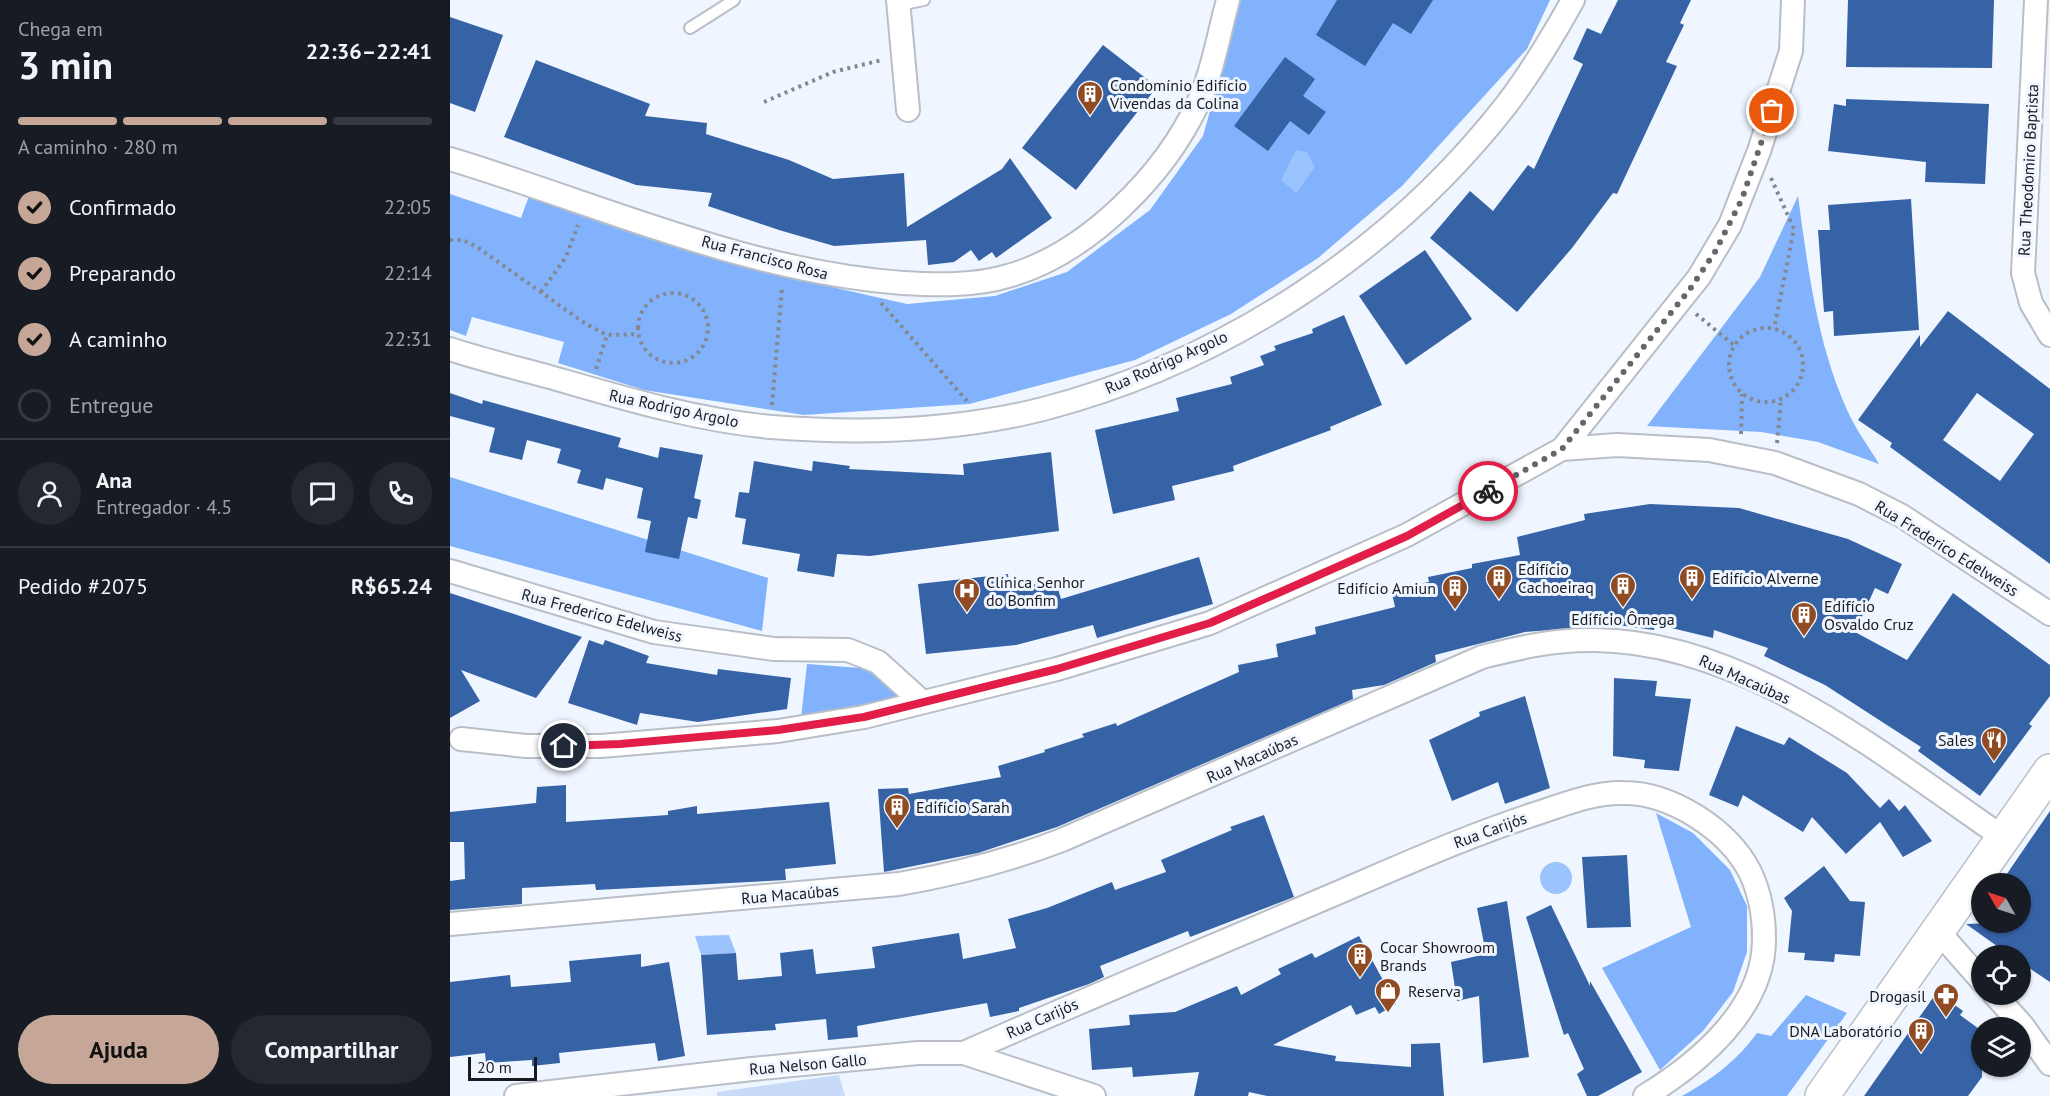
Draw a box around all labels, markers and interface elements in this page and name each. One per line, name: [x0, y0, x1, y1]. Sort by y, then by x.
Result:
text: Chega em: [18, 16, 103, 42]
text: 22:36–22:41: [306, 37, 432, 65]
text: 3 min: [18, 39, 113, 90]
place label: Condomínio Edifício Vivendas da Colina: [1109, 75, 1247, 113]
building icon: Condomínio Edifício Vivendas da Colina: [1075, 79, 1105, 117]
street label: Rua Theodomiro Baptista: [2014, 83, 2042, 257]
pin: [1746, 85, 1797, 136]
icon: bag: [1755, 94, 1788, 127]
text: A caminho · 280 m: [18, 134, 178, 160]
icon: check: [18, 191, 51, 224]
text: Confirmado: [69, 193, 176, 221]
text: 22:05: [384, 194, 432, 220]
street label: Rua Francisco Rosa: [699, 230, 831, 284]
icon: check: [18, 257, 51, 290]
text: Preparando: [69, 259, 176, 287]
text: 22:14: [384, 260, 432, 286]
icon: check: [18, 323, 51, 356]
text: A caminho: [69, 325, 167, 353]
text: 22:31: [384, 326, 432, 352]
street label: Rua Rodrigo Argolo: [1102, 326, 1230, 398]
street label: Rua Rodrigo Argolo: [607, 384, 741, 432]
text: Entregue: [69, 391, 154, 419]
courier: [1458, 461, 1518, 521]
button: person: [18, 462, 81, 525]
button: chat: [291, 462, 354, 525]
button: phone: [369, 462, 432, 525]
text: Ana: [96, 466, 132, 494]
icon: bike: [1472, 475, 1505, 508]
text: Entregador · 4.5: [96, 494, 232, 520]
street label: Rua Frederico Edelweiss: [1871, 496, 2023, 601]
place label: Edifício Cachoeiraq: [1518, 559, 1594, 597]
building icon: Edifício Cachoeiraq: [1484, 563, 1514, 601]
building icon: Edifício Alverne: [1677, 563, 1707, 601]
place label: Edifício Alverne: [1712, 568, 1819, 588]
building icon: Edifício Ômega: [1608, 571, 1638, 609]
text: Pedido #2075: [18, 572, 148, 600]
text: R$65.24: [351, 572, 432, 600]
place label: Clínica Senhor do Bonfim: [986, 572, 1085, 610]
building icon: Edifício Amiun: [1440, 573, 1470, 611]
hospital icon: Clínica Senhor do Bonfim: [952, 576, 982, 614]
place label: Edifício Amiun: [1337, 578, 1436, 598]
street label: Rua Frederico Edelweiss: [519, 584, 685, 646]
place label: Edifício Osvaldo Cruz: [1824, 596, 1914, 634]
building icon: Edifício Osvaldo Cruz: [1789, 600, 1819, 638]
place label: Edifício Ômega: [1571, 609, 1675, 629]
street label: Rua Macaúbas: [1696, 650, 1794, 708]
pin: [538, 720, 589, 771]
restaurant icon: Sales: [1979, 725, 2009, 763]
icon: home: [547, 729, 580, 762]
street label: Rua Macaúbas: [1203, 729, 1301, 787]
place label: Sales: [1938, 730, 1974, 750]
building icon: Edifício Sarah: [882, 792, 912, 830]
place label: Edifício Sarah: [916, 797, 1010, 817]
street label: Rua Carijós: [1451, 807, 1530, 852]
north arrow: [1971, 873, 2031, 933]
map controls: [1971, 873, 2031, 1077]
street label: Rua Macaúbas: [740, 880, 840, 908]
place label: Cocar Showroom Brands: [1380, 937, 1495, 975]
building icon: Cocar Showroom Brands: [1345, 941, 1375, 979]
button: locate: [1971, 945, 2031, 1005]
shop icon: Reserva: [1373, 976, 1403, 1014]
place label: Reserva: [1408, 981, 1461, 1001]
pharmacy icon: Drogasil: [1931, 981, 1961, 1019]
place label: Drogasil: [1869, 986, 1926, 1006]
street label: Rua Carijós: [1003, 993, 1081, 1043]
button: Ajuda: [18, 1015, 219, 1084]
button: Compartilhar: [231, 1015, 432, 1084]
building icon: DNA Laboratório: [1906, 1016, 1936, 1054]
button: layers: [1971, 1017, 2031, 1077]
place label: DNA Laboratório: [1789, 1021, 1902, 1041]
street label: Rua Nelson Gallo: [748, 1049, 868, 1079]
scale bar: [468, 1054, 537, 1082]
text: 20 m: [477, 1057, 512, 1077]

